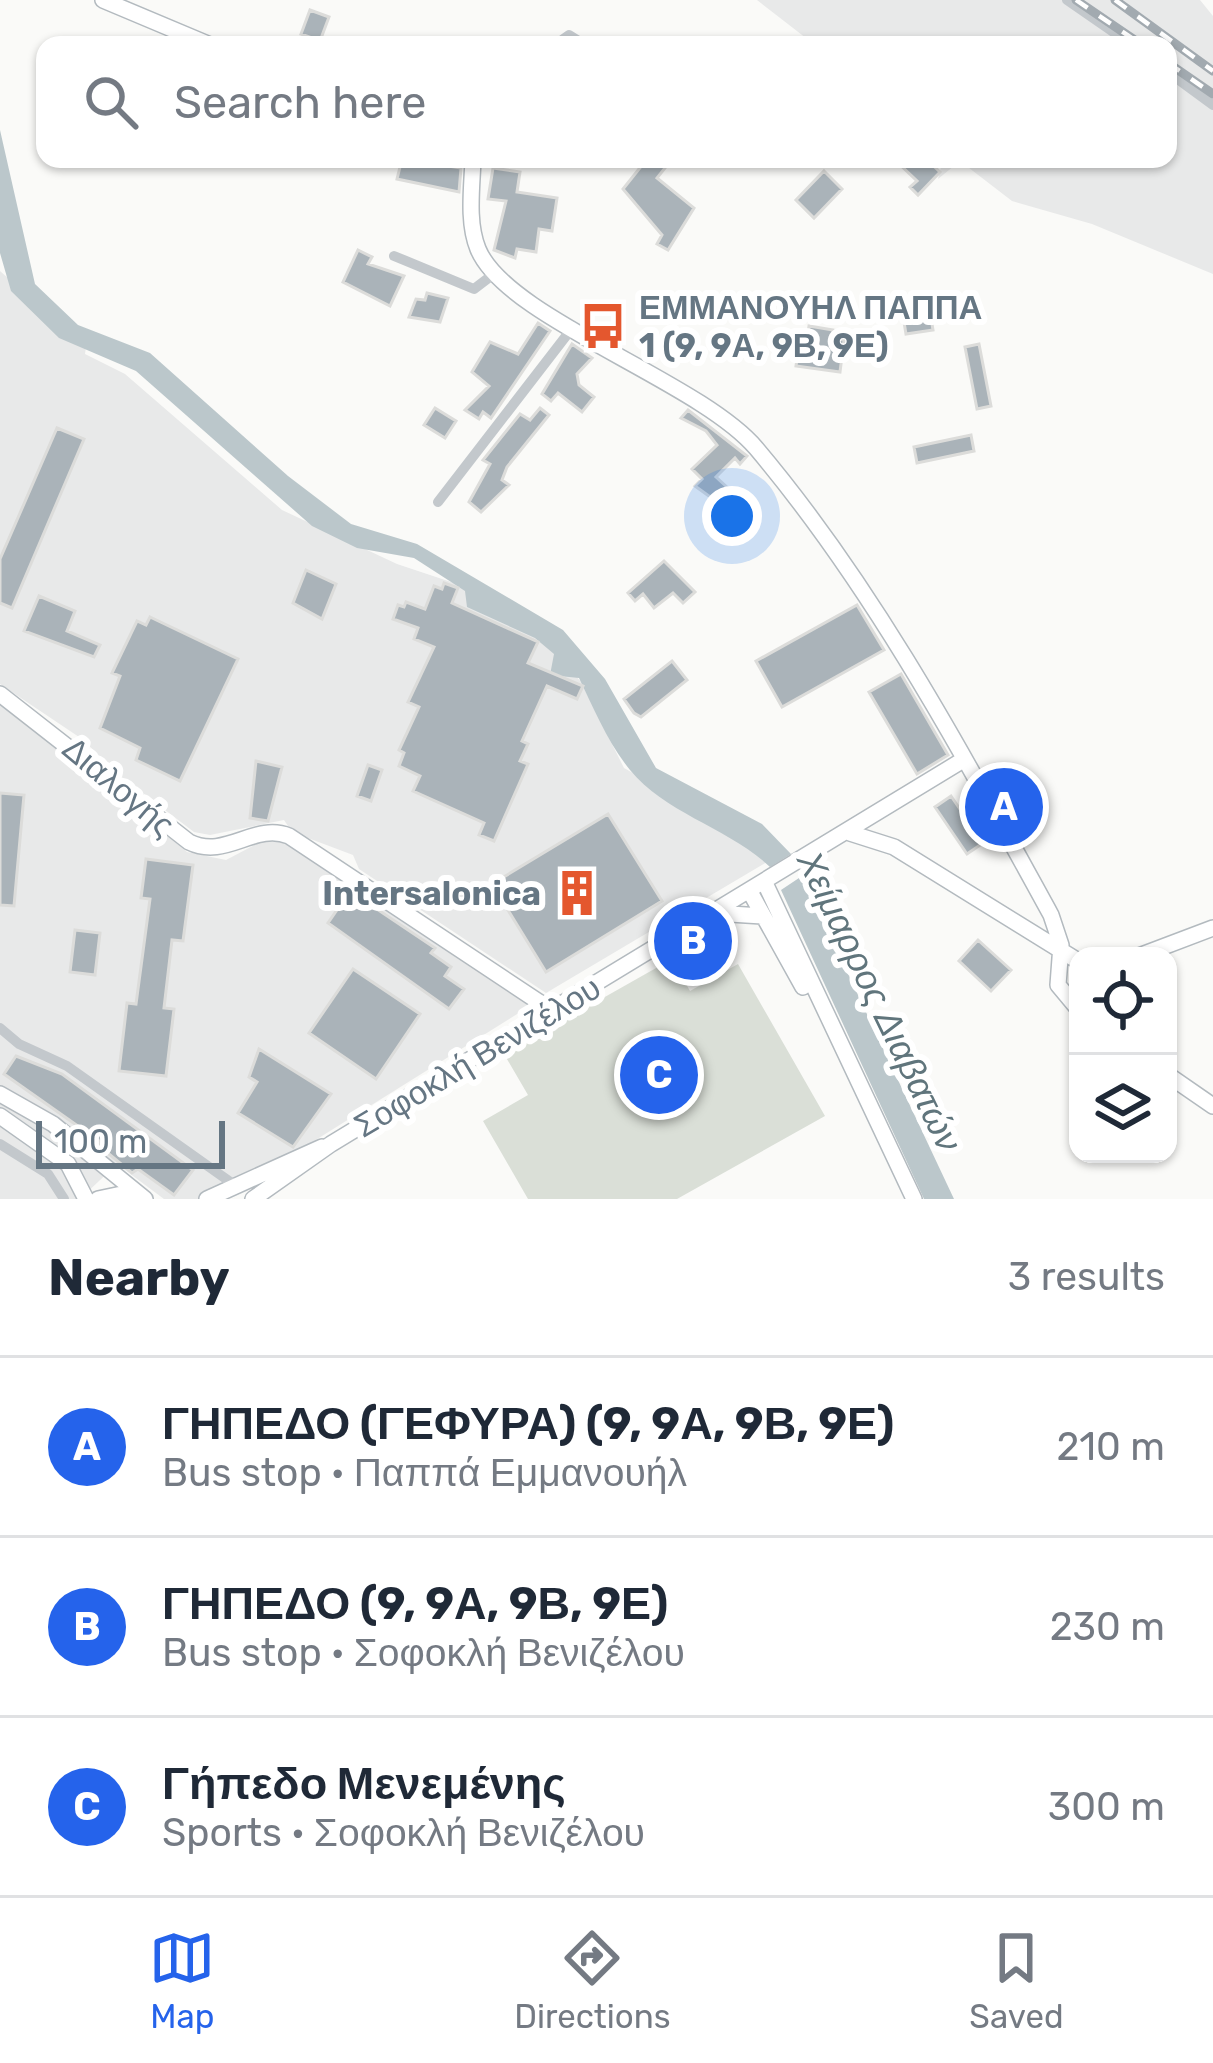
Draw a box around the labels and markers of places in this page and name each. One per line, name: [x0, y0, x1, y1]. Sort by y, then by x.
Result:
place label: ΕΜΜΑΝΟΥΗΛ ΠΑΠΠΑ 1 (9, 9Α, 9Β, 9Ε): [639, 288, 982, 365]
bus stop icon: ΕΜΜΑΝΟΥΗΛ ΠΑΠΠΑ 1 (9, 9Α, 9Β, 9Ε): [578, 301, 628, 351]
pin: A: [965, 762, 1043, 852]
building icon: Intersalonica: [552, 868, 602, 918]
place label: Intersalonica: [322, 874, 541, 913]
pin: B: [654, 896, 732, 986]
pin: C: [620, 1030, 698, 1120]

